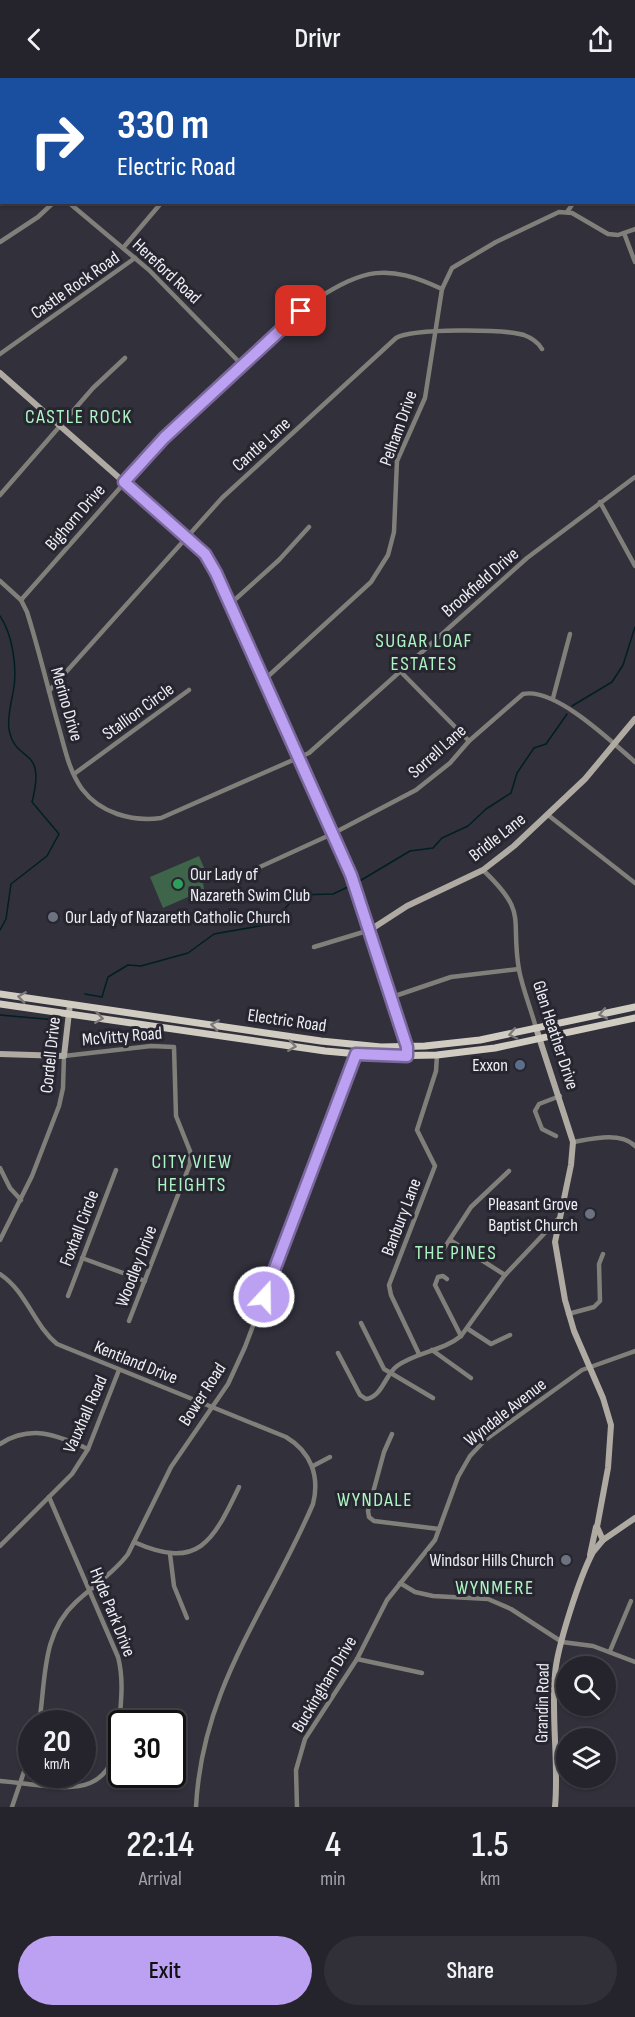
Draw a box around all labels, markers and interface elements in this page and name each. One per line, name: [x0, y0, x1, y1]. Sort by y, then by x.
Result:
icon: back: [18, 23, 51, 56]
text: Drivr: [294, 23, 341, 55]
icon: share: [584, 23, 617, 56]
text: 330 m: [117, 100, 209, 151]
icon: right: [18, 102, 96, 180]
text: Electric Road: [117, 151, 236, 183]
street label: Hereford Road: [128, 234, 205, 308]
street label: Castle Rock Road: [27, 247, 124, 324]
pin: [275, 285, 326, 336]
icon: arrive: [284, 294, 317, 327]
street label: Pelham Drive: [375, 388, 422, 469]
district label: CASTLE ROCK: [25, 405, 133, 429]
street label: Cantle Lane: [228, 413, 295, 476]
street label: Bighorn Drive: [41, 480, 110, 555]
street label: Brookfield Drive: [438, 543, 523, 621]
district label: SUGAR LOAF ESTATES: [375, 629, 473, 676]
street label: Merino Drive: [46, 665, 87, 744]
street label: Stallion Circle: [98, 678, 178, 744]
street label: Sorrell Lane: [404, 720, 471, 783]
street label: Bridle Lane: [465, 809, 530, 866]
place label: Our Lady of Nazareth Swim Club: [190, 864, 310, 906]
marker: Our Lady of Nazareth Swim Club: [171, 877, 185, 891]
place label: Our Lady of Nazareth Catholic Church: [65, 907, 290, 928]
marker: Our Lady of Nazareth Catholic Church: [46, 910, 60, 924]
street label: Glen Heather Drive: [528, 978, 583, 1092]
one-way arrow: [18, 992, 27, 1004]
street label: Electric Road: [246, 1005, 328, 1036]
one-way arrow: [598, 1007, 608, 1020]
one-way arrow: [95, 1012, 104, 1024]
street label: Cordell Drive: [36, 1016, 65, 1094]
one-way arrow: [211, 1020, 220, 1032]
street label: McVitty Road: [81, 1023, 163, 1050]
one-way arrow: [508, 1026, 518, 1039]
one-way arrow: [288, 1039, 297, 1052]
place label: Exxon: [472, 1055, 508, 1076]
marker: Exxon: [513, 1058, 527, 1072]
district label: CITY VIEW HEIGHTS: [151, 1150, 233, 1197]
street label: Banbury Lane: [377, 1175, 426, 1259]
street label: Foxhall Circle: [55, 1187, 104, 1269]
place label: Pleasant Grove Baptist Church: [488, 1194, 578, 1236]
marker: Pleasant Grove Baptist Church: [583, 1207, 597, 1221]
street label: Woodley Drive: [111, 1222, 162, 1310]
district label: THE PINES: [415, 1241, 497, 1265]
position arrow: [232, 1265, 296, 1329]
street label: Kentland Drive: [91, 1336, 181, 1389]
street label: Bower Road: [174, 1359, 230, 1430]
street label: Vauxhall Road: [59, 1372, 112, 1456]
street label: Wyndale Avenue: [460, 1374, 550, 1451]
district label: WYNDALE: [337, 1488, 413, 1512]
place label: Windsor Hills Church: [430, 1550, 554, 1571]
marker: Windsor Hills Church: [559, 1553, 573, 1567]
street label: Hyde Park Drive: [85, 1565, 140, 1660]
district label: WYNMERE: [455, 1576, 535, 1600]
street label: Buckingham Drive: [288, 1632, 361, 1736]
map controls: [556, 1656, 616, 1788]
button: search: [556, 1656, 616, 1716]
street label: Grandin Road: [531, 1663, 554, 1743]
speed limit sign: 30: [108, 1710, 186, 1788]
text: 20: [43, 1724, 71, 1760]
button: layers: [556, 1728, 616, 1788]
text: km/h: [44, 1755, 70, 1774]
text: 22:14: [126, 1824, 194, 1867]
text: 4: [325, 1824, 341, 1867]
text: 1.5: [472, 1824, 509, 1867]
text: Arrival: [139, 1867, 182, 1891]
text: min: [320, 1867, 345, 1891]
text: km: [480, 1867, 500, 1891]
button: Exit: [18, 1936, 312, 2005]
button: Share: [324, 1936, 617, 2005]

